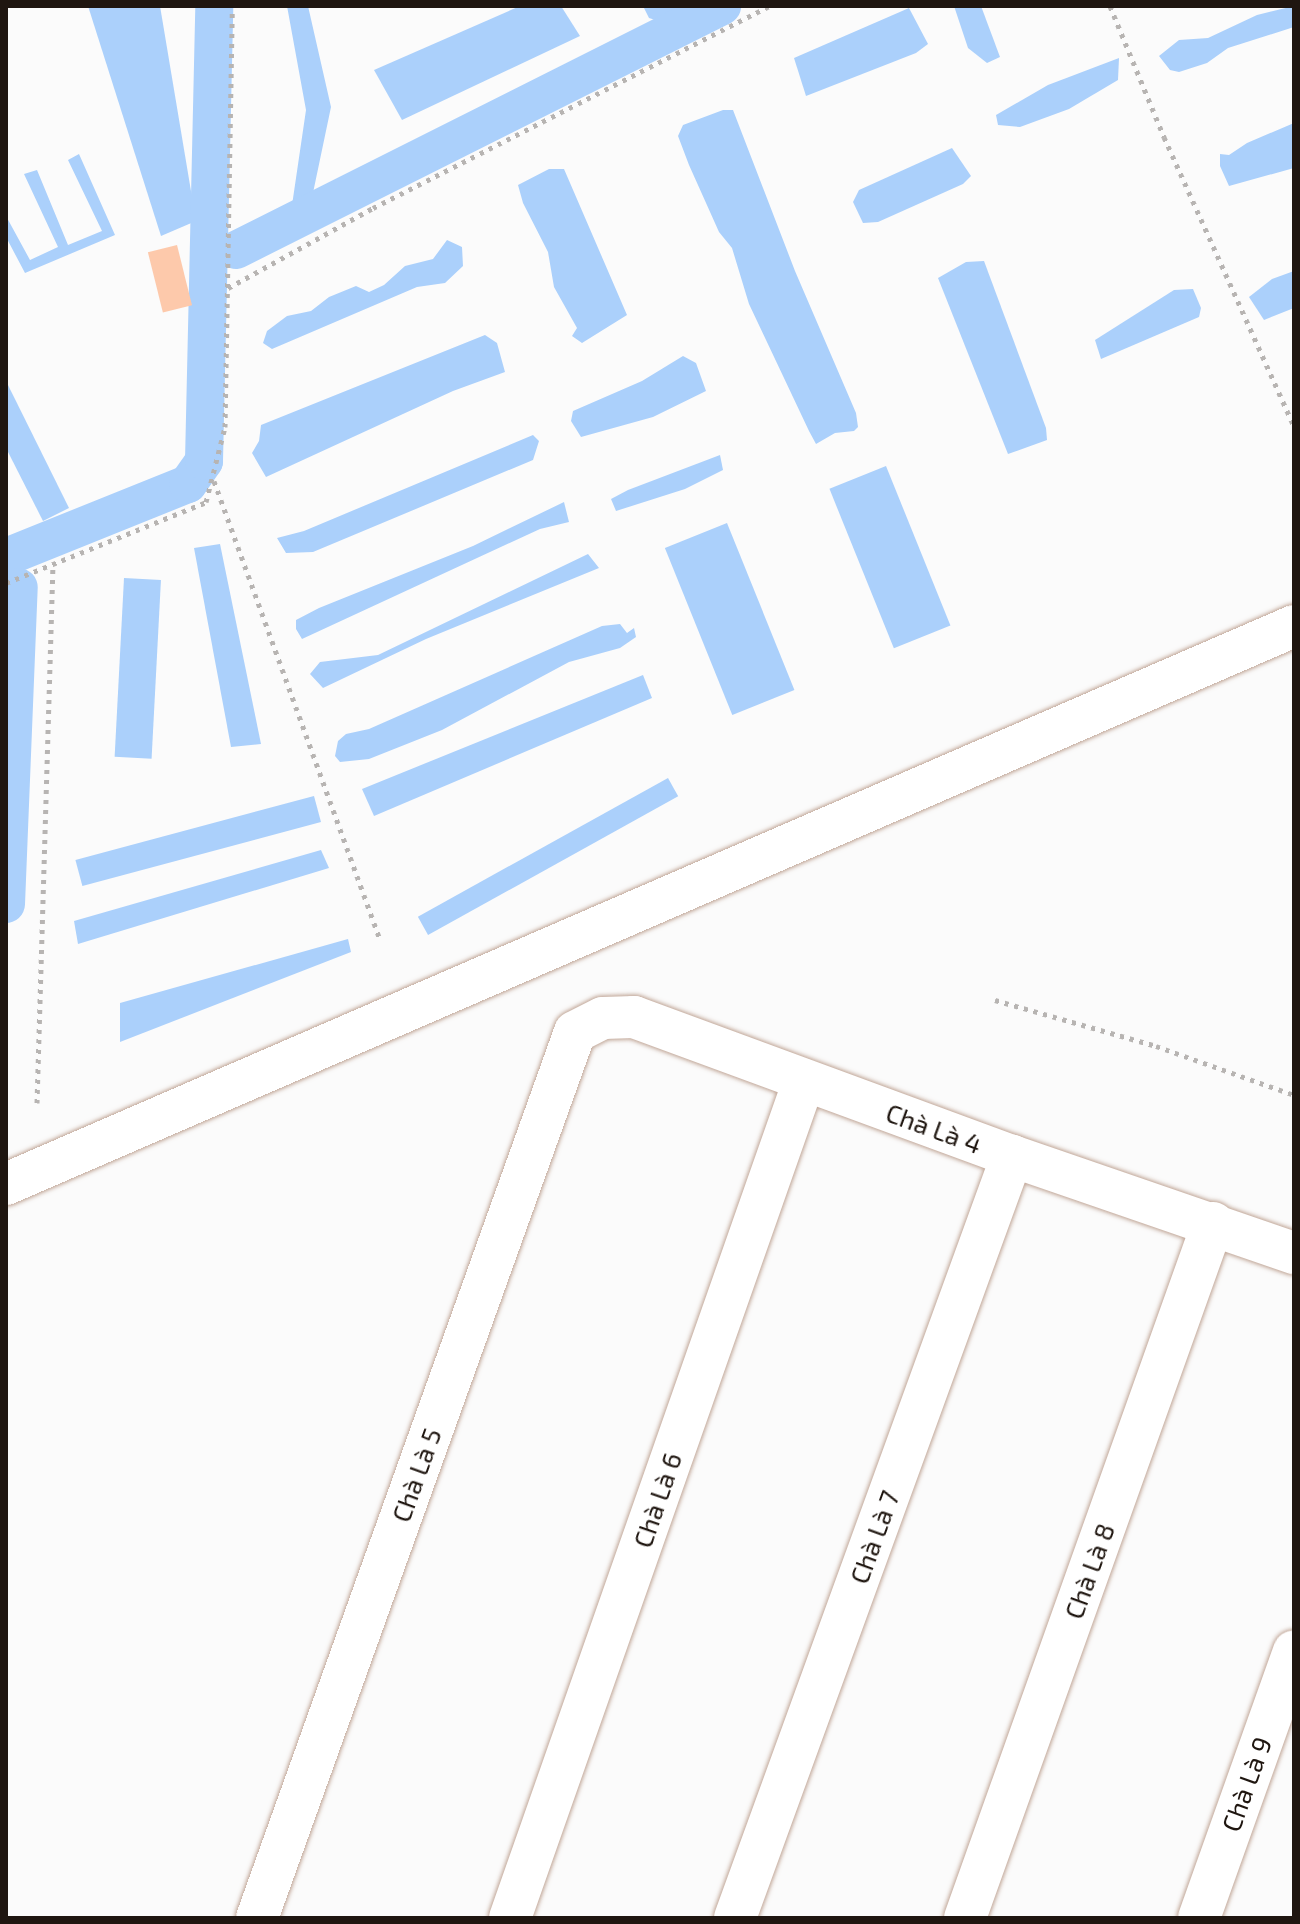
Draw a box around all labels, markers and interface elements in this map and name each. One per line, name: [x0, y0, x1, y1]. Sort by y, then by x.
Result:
street label: Chà Là 4: [882, 1096, 986, 1160]
street label: Chà Là 5: [385, 1424, 447, 1526]
street label: Chà Là 6: [626, 1448, 688, 1552]
street label: Chà Là 7: [843, 1486, 905, 1588]
street label: Chà Là 8: [1057, 1519, 1121, 1623]
street label: Chà Là 9: [1215, 1732, 1277, 1836]

